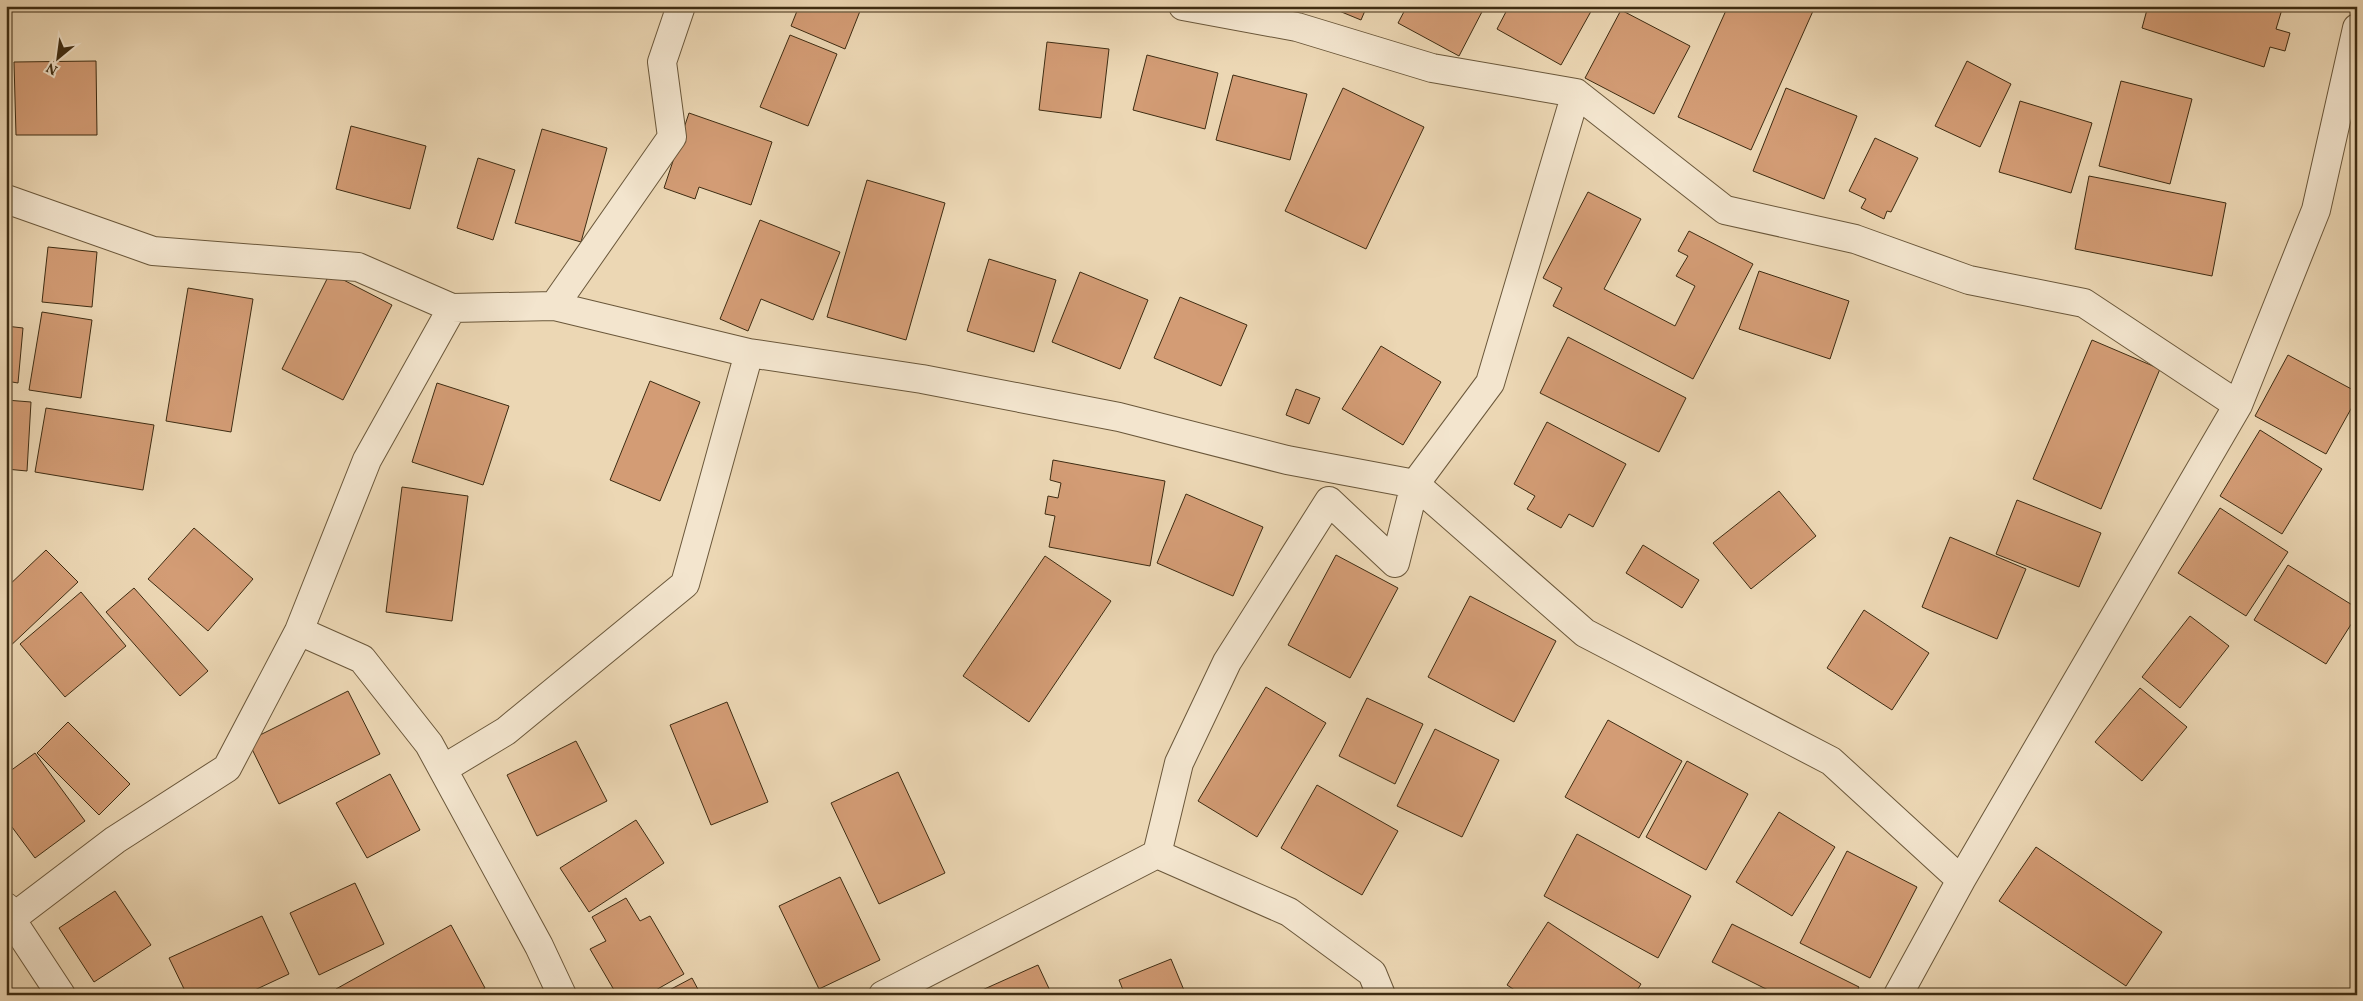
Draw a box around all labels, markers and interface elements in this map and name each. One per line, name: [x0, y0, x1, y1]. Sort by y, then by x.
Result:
north arrow: [32, 32, 82, 82]
text: N: [43, 57, 61, 79]

